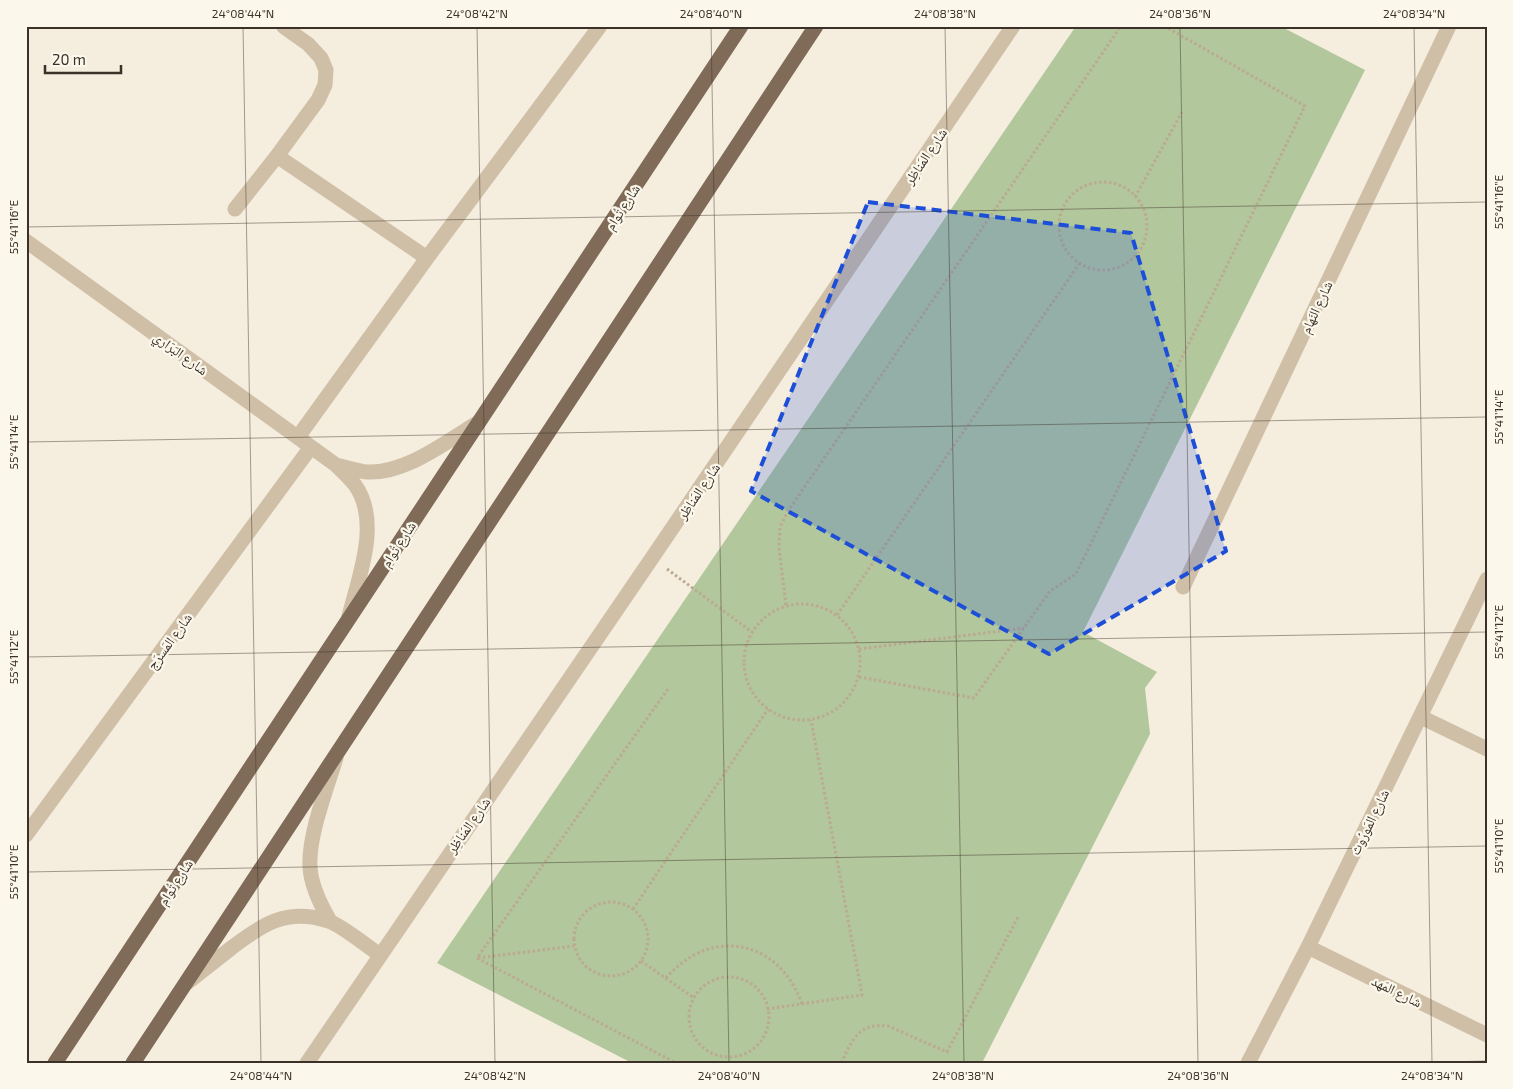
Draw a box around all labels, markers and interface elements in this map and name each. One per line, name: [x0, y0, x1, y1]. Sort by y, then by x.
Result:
text: 24°08'44"N: [212, 6, 274, 20]
text: 24°08'42"N: [446, 6, 508, 20]
text: 24°08'40"N: [680, 6, 742, 20]
text: 24°08'38"N: [914, 6, 976, 20]
text: 24°08'36"N: [1149, 6, 1211, 20]
text: 24°08'34"N: [1383, 6, 1445, 20]
scale bar: [45, 42, 121, 74]
text: 20 m: [52, 50, 86, 68]
street label: شارع المَناظِر: [899, 125, 952, 189]
text: 55°41'16"E: [1491, 174, 1505, 229]
street label: شارع تُوام: [601, 181, 645, 234]
text: 55°41'16"E: [6, 199, 20, 254]
street label: شارع النَهام: [1296, 278, 1337, 337]
street label: شارع البَرَاري: [148, 328, 212, 381]
text: 55°41'14"E: [1491, 389, 1505, 444]
text: 55°41'14"E: [6, 414, 20, 469]
street label: شارع المَناظِر: [672, 460, 725, 524]
street label: شارع تُوام: [377, 518, 421, 571]
text: 55°41'12"E: [1491, 605, 1505, 659]
street label: شارع المَسرَج: [143, 609, 197, 674]
text: 55°41'12"E: [6, 630, 20, 684]
street label: شارع المَورُوث: [1346, 786, 1394, 859]
street label: شارع المَناظِر: [442, 794, 495, 858]
text: 55°41'10"E: [1491, 818, 1505, 873]
text: 55°41'10"E: [6, 844, 20, 899]
street label: شارع تُوام: [154, 856, 198, 909]
street label: شارع المَهد: [1368, 972, 1425, 1012]
text: 24°08'44"N: [230, 1068, 292, 1082]
text: 24°08'42"N: [464, 1068, 526, 1082]
text: 24°08'40"N: [698, 1068, 760, 1082]
text: 24°08'38"N: [932, 1068, 994, 1082]
text: 24°08'36"N: [1167, 1068, 1229, 1082]
text: 24°08'34"N: [1401, 1068, 1463, 1082]

